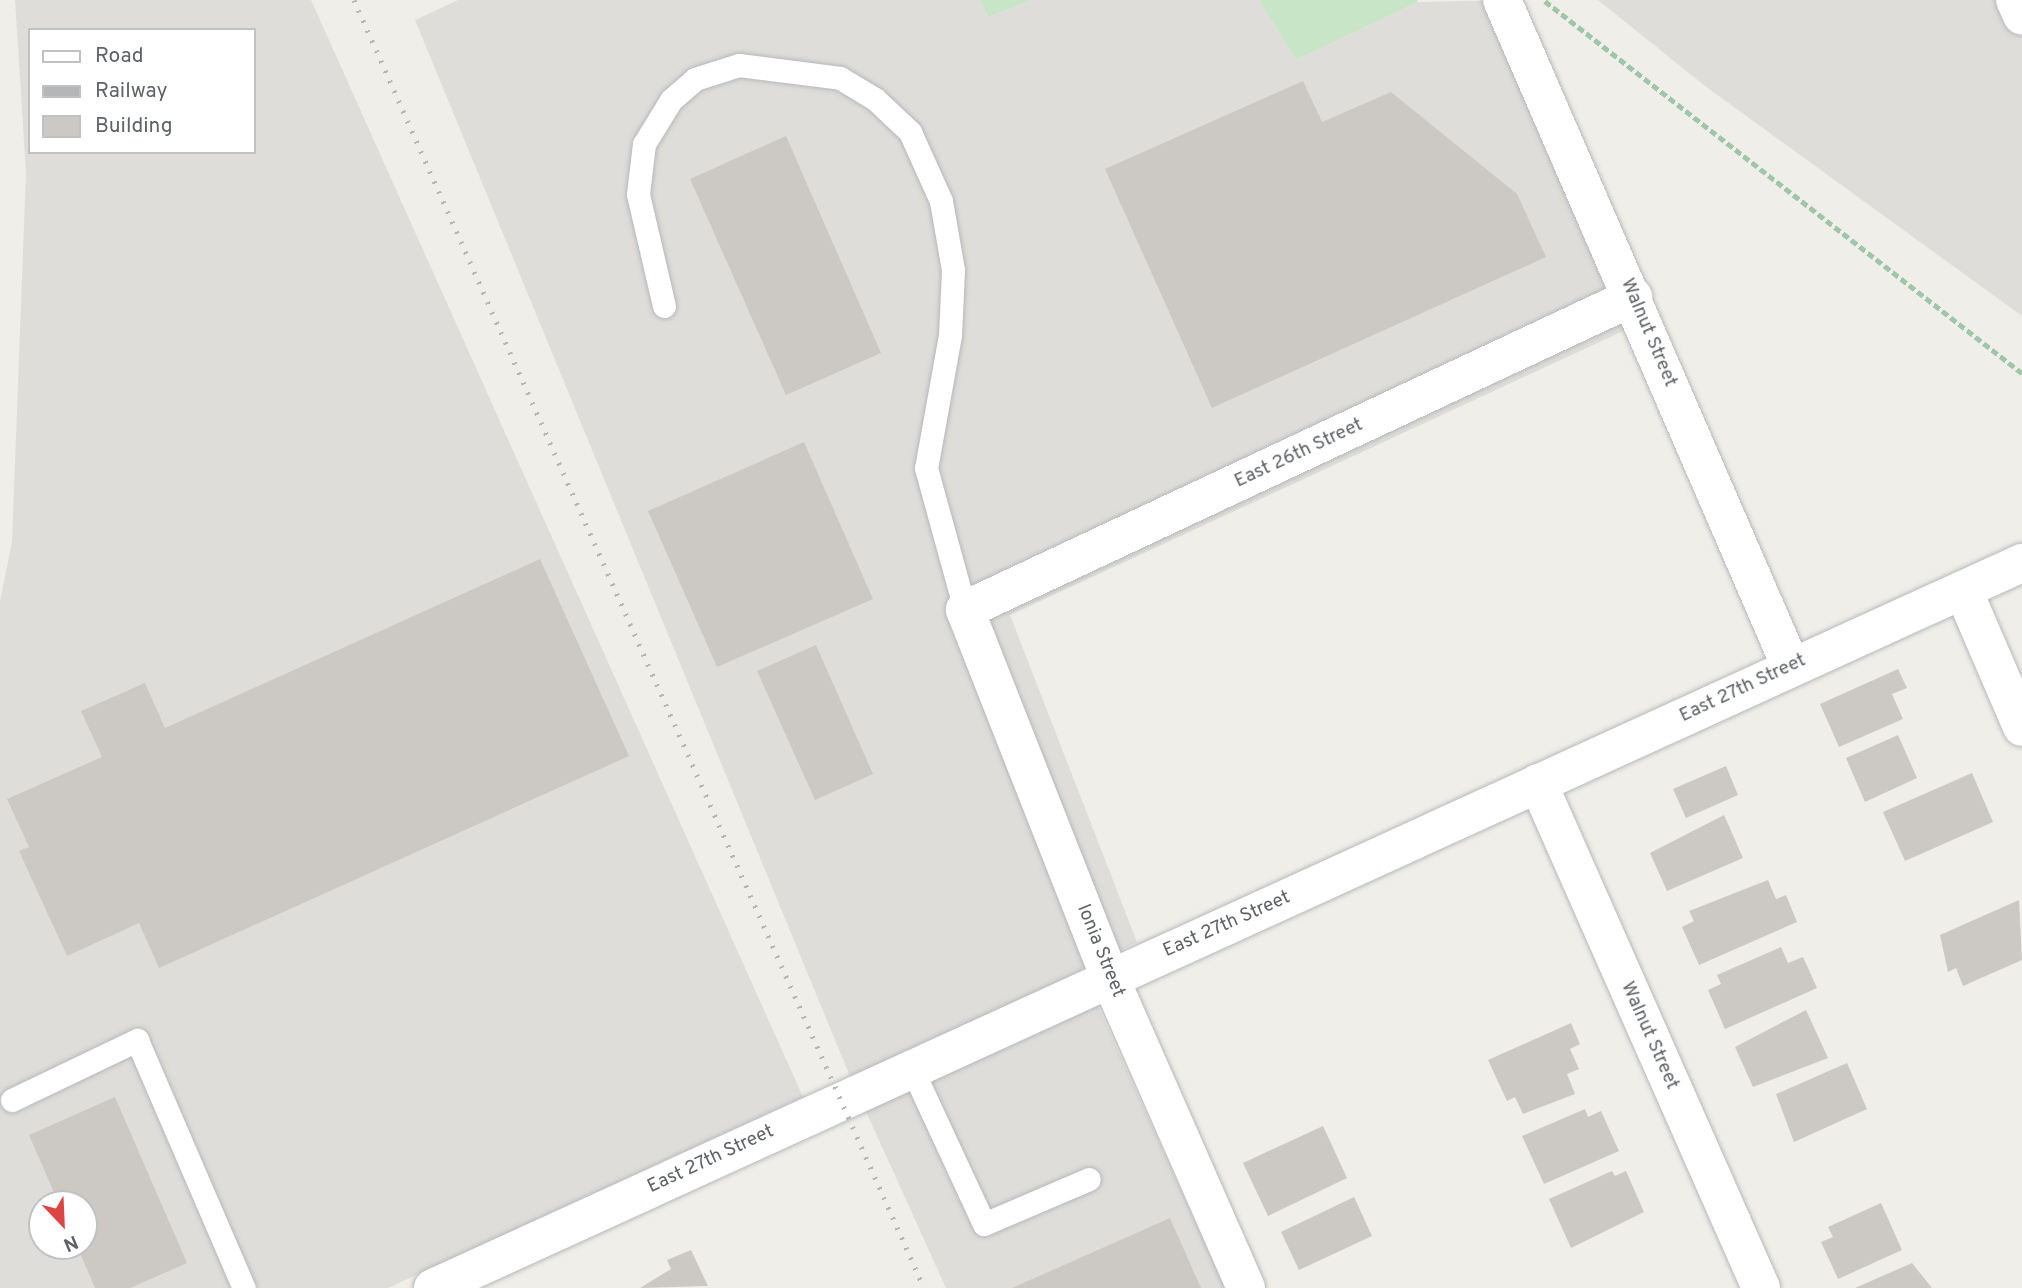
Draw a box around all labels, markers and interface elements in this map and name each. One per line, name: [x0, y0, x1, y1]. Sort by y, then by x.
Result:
legend: [28, 28, 256, 154]
text: Road: [95, 43, 144, 70]
text: Railway: [95, 78, 168, 105]
text: Building: [95, 113, 173, 140]
street label: Walnut Street: [1615, 275, 1681, 391]
street label: East 26th Street: [1231, 414, 1367, 494]
street label: East 27th Street: [1676, 650, 1810, 728]
street label: East 27th Street: [1160, 887, 1294, 963]
street label: Ionia Street: [1071, 901, 1129, 1001]
street label: Walnut Street: [1615, 978, 1683, 1094]
street label: East 27th Street: [644, 1121, 778, 1199]
north arrow: [28, 1190, 98, 1260]
text: N: [59, 1229, 81, 1256]

